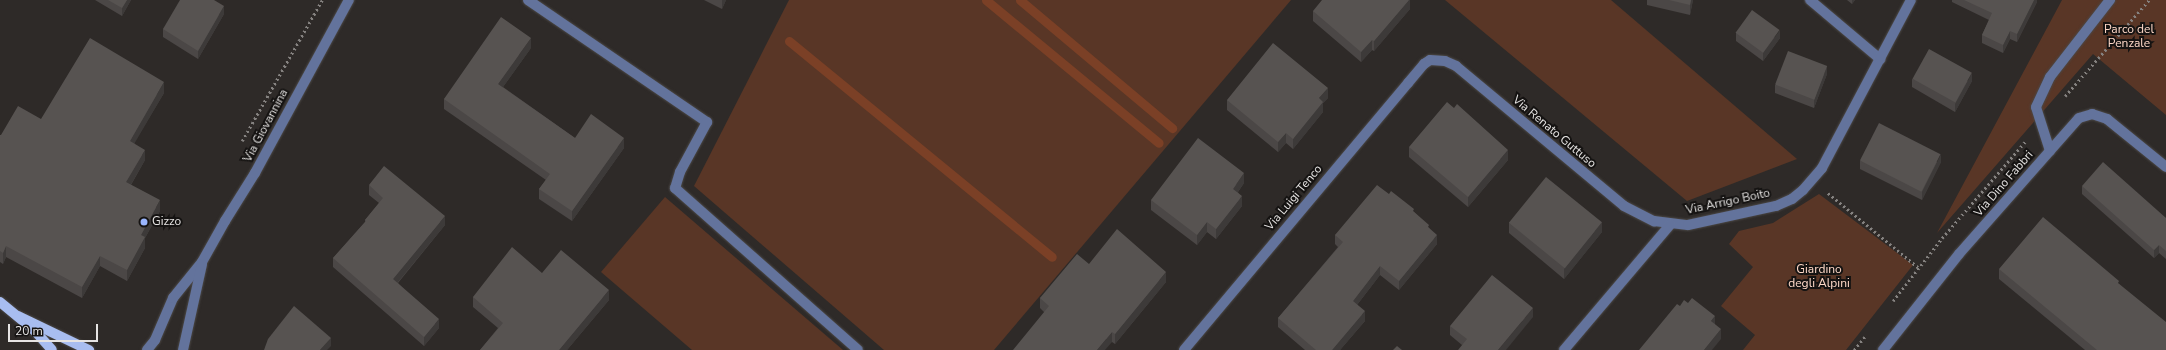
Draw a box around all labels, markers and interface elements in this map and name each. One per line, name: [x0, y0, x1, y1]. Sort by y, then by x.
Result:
park label: Parco del Penzale: [2104, 23, 2154, 51]
street label: Via Giovannina: [241, 87, 291, 165]
street label: Via Renato Guttuso: [1509, 93, 1599, 171]
street label: Via Dino Fabbri: [1971, 148, 2037, 220]
street label: Via Luigi Tenco: [1262, 162, 1326, 234]
street label: Via Arrigo Boito: [1685, 186, 1771, 218]
place label: Gizzo: [152, 215, 181, 229]
marker: Gizzo: [139, 217, 149, 227]
park label: Giardino degli Alpini: [1788, 263, 1850, 291]
scale bar: [10, 316, 100, 342]
text: 20 m: [15, 323, 43, 339]

